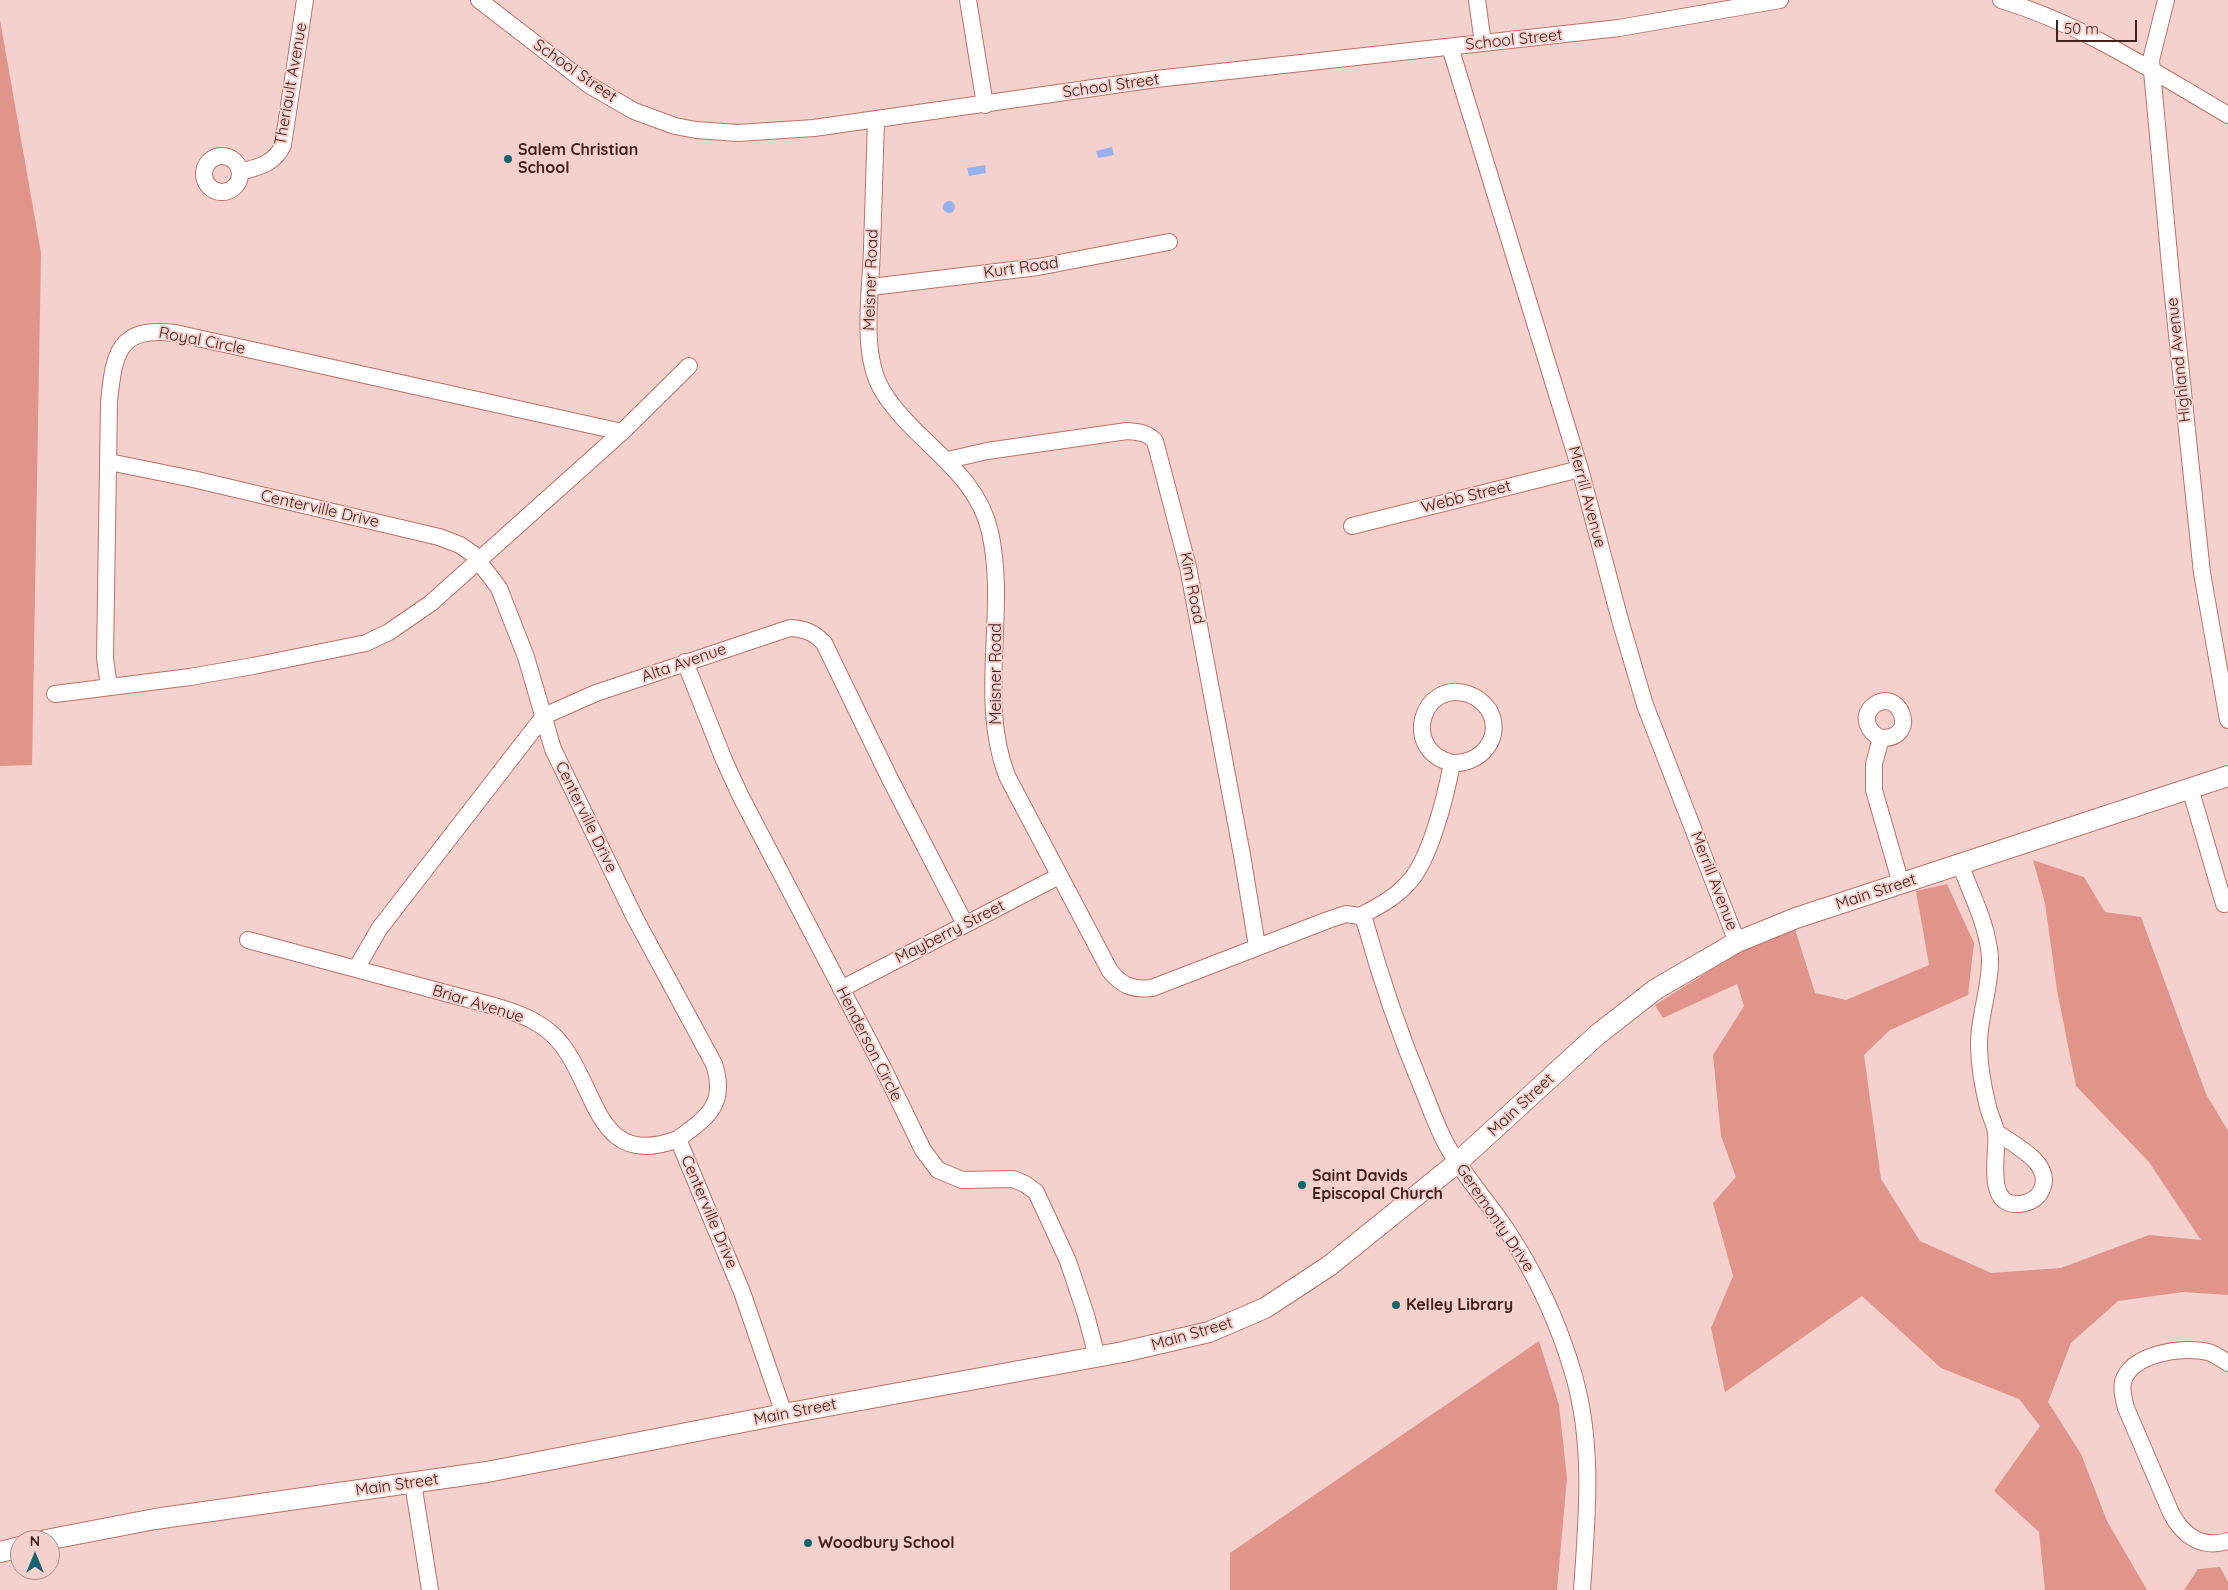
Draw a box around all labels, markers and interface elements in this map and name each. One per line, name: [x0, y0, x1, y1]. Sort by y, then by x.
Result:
scale bar: [2058, 10, 2139, 42]
text: 50 m: [2064, 19, 2099, 38]
street label: Theriault Avenue: [271, 21, 311, 147]
street label: School Street: [1465, 25, 1563, 55]
street label: School Street: [530, 35, 620, 107]
street label: School Street: [1061, 70, 1161, 102]
place label: Salem Christian School: [518, 140, 638, 178]
marker: Salem Christian School: [502, 153, 514, 165]
street label: Meisner Road: [860, 229, 882, 331]
street label: Kurt Road: [982, 253, 1060, 283]
street label: Highland Avenue: [2163, 297, 2195, 423]
street label: Royal Circle: [157, 323, 247, 359]
street label: Merrill Avenue: [1564, 444, 1610, 550]
street label: Webb Street: [1419, 477, 1513, 517]
street label: Centerville Drive: [259, 486, 381, 532]
street label: Kim Road: [1176, 550, 1208, 626]
street label: Meisner Road: [986, 623, 1006, 725]
street label: Alta Avenue: [639, 640, 729, 686]
street label: Centerville Drive: [551, 758, 621, 876]
street label: Merrill Avenue: [1686, 829, 1742, 933]
street label: Main Street: [1833, 870, 1919, 914]
street label: Mayberry Street: [892, 896, 1008, 968]
street label: Briar Avenue: [430, 981, 526, 1027]
street label: Henderson Circle: [832, 984, 906, 1104]
street label: Main Street: [1484, 1069, 1558, 1141]
street label: Centerville Drive: [677, 1153, 741, 1271]
street label: Geremonty Drive: [1452, 1160, 1538, 1276]
place label: Saint Davids Episcopal Church: [1312, 1166, 1443, 1204]
marker: Saint Davids Episcopal Church: [1296, 1179, 1308, 1191]
place label: Kelley Library: [1406, 1295, 1513, 1315]
marker: Kelley Library: [1390, 1299, 1402, 1311]
street label: Main Street: [1149, 1313, 1235, 1355]
street label: Main Street: [752, 1395, 838, 1429]
street label: Main Street: [354, 1470, 440, 1500]
north arrow: [10, 1530, 60, 1580]
text: N: [30, 1532, 40, 1550]
place label: Woodbury School: [818, 1533, 955, 1553]
marker: Woodbury School: [802, 1537, 814, 1549]

